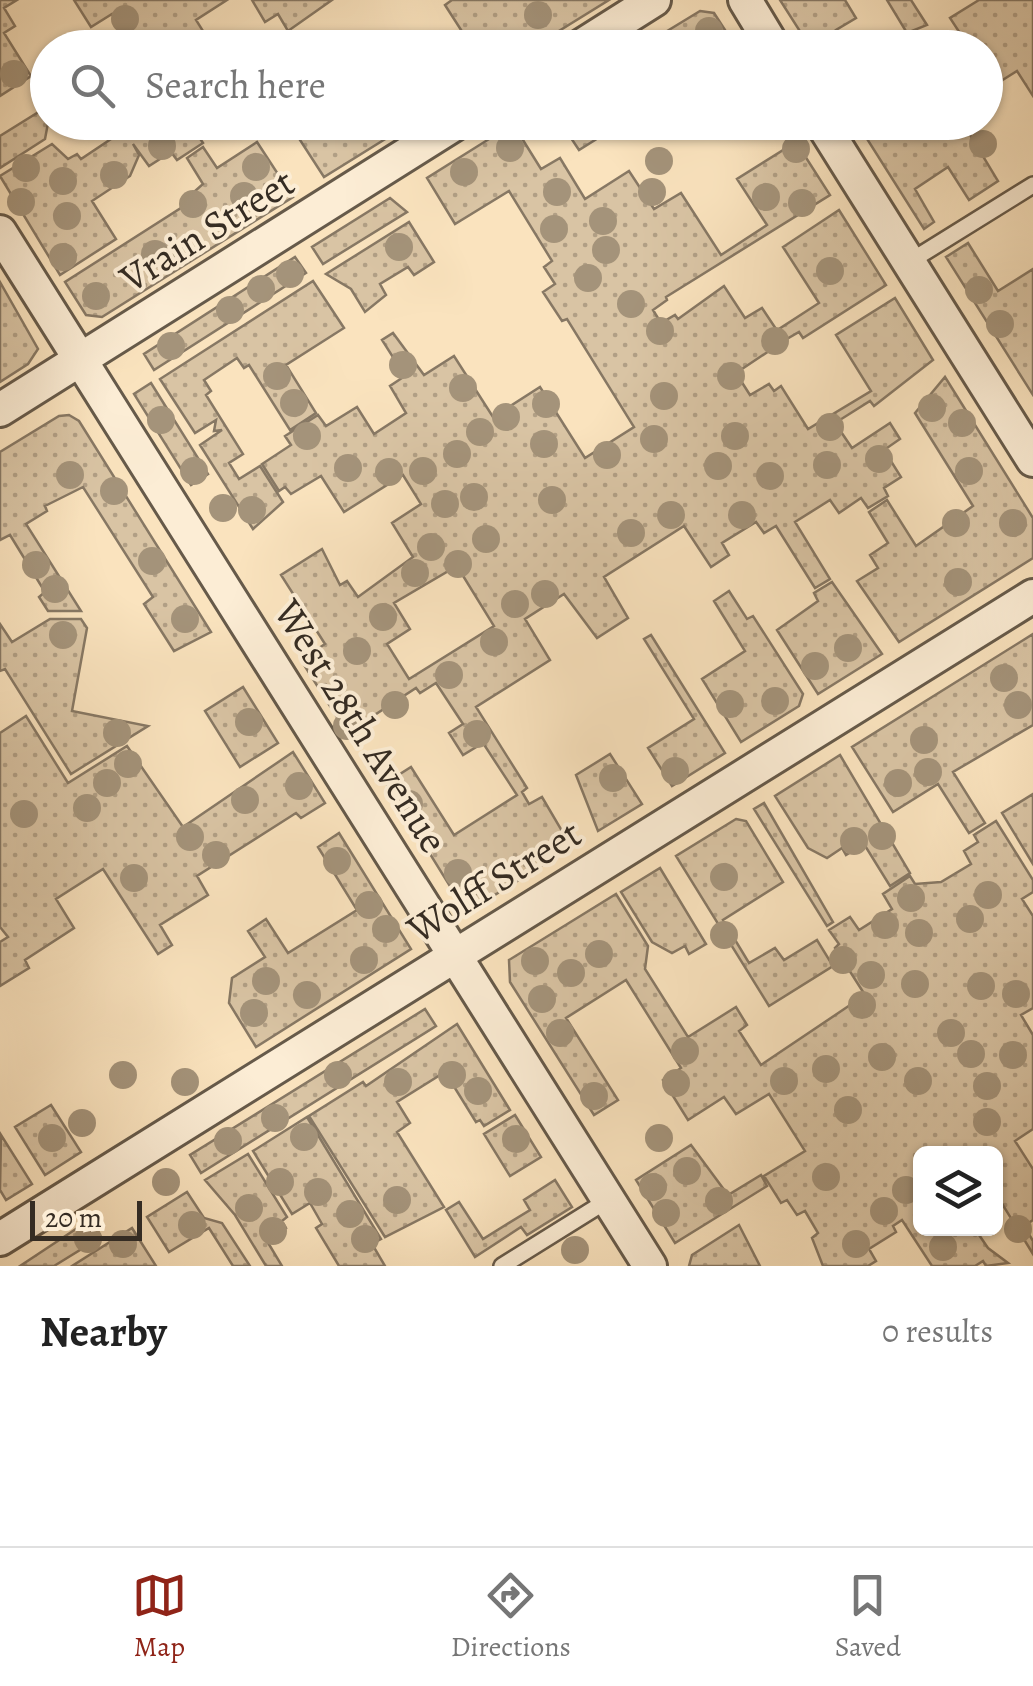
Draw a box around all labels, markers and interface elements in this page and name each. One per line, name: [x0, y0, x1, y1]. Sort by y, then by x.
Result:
search box: [30, 30, 1003, 140]
icon: search: [65, 58, 120, 113]
text: Search here: [145, 59, 326, 111]
street label: Vrain Street: [109, 155, 305, 306]
street label: West 28th Avenue: [260, 588, 461, 863]
street label: Wolff Street: [396, 806, 591, 957]
map controls: [913, 1146, 1003, 1236]
button: layers: [913, 1146, 1003, 1236]
scale bar: [30, 1196, 142, 1240]
text: 20 m: [45, 1199, 102, 1237]
text: Nearby: [40, 1303, 167, 1360]
text: 0 results: [882, 1309, 993, 1353]
tab: Map: [132, 1568, 187, 1666]
tab: Directions: [451, 1568, 571, 1666]
tab: Saved: [835, 1568, 901, 1666]

